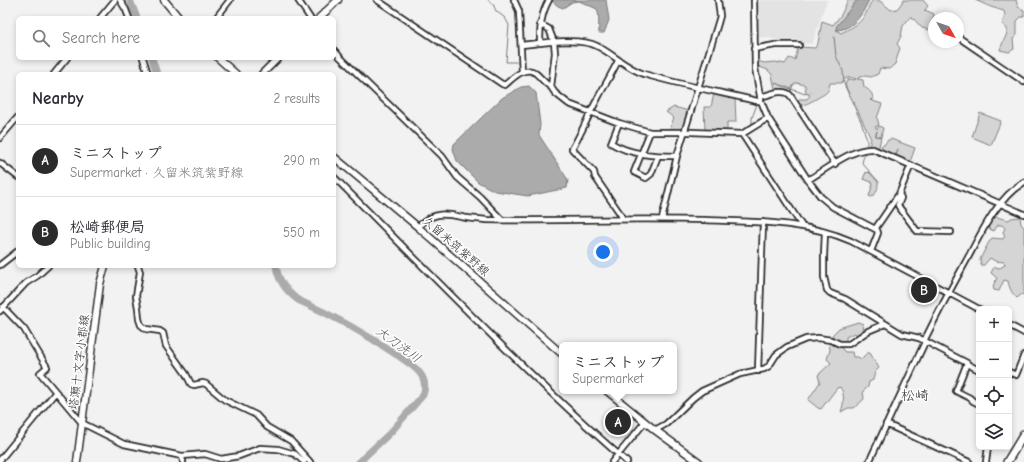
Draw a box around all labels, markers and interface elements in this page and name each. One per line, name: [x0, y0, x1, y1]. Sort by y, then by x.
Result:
north arrow: [928, 12, 964, 48]
search box: [16, 16, 336, 60]
icon: search: [30, 27, 52, 49]
text: Search here: [62, 29, 140, 47]
text: Nearby: [32, 89, 83, 108]
text: 2 results: [273, 91, 320, 106]
text: ミニストップ: [70, 144, 162, 162]
text: A: [41, 153, 49, 168]
text: 290 m: [283, 153, 320, 168]
text: Supermarket · 久留米筑紫野線: [70, 165, 243, 180]
street label: 久留米筑紫野線: [420, 213, 492, 279]
text: 松崎郵便局: [70, 218, 145, 236]
text: B: [41, 225, 49, 240]
text: 550 m: [283, 225, 320, 240]
text: Public building: [70, 236, 151, 251]
your location: [593, 242, 613, 262]
pin: B: [911, 275, 937, 305]
map controls: [976, 306, 1012, 450]
button: +: [976, 306, 1012, 342]
street label: 塔瀬十文字小郡線: [66, 313, 92, 411]
water label: 大刀洗川: [373, 323, 424, 366]
popup: [559, 342, 677, 394]
button: −: [976, 342, 1012, 378]
text: ミニストップ: [572, 353, 664, 371]
text: Supermarket: [572, 371, 644, 386]
button: locate: [976, 378, 1012, 414]
district label: 松崎: [901, 387, 929, 404]
pin: A: [605, 407, 631, 437]
button: layers: [976, 414, 1012, 450]

